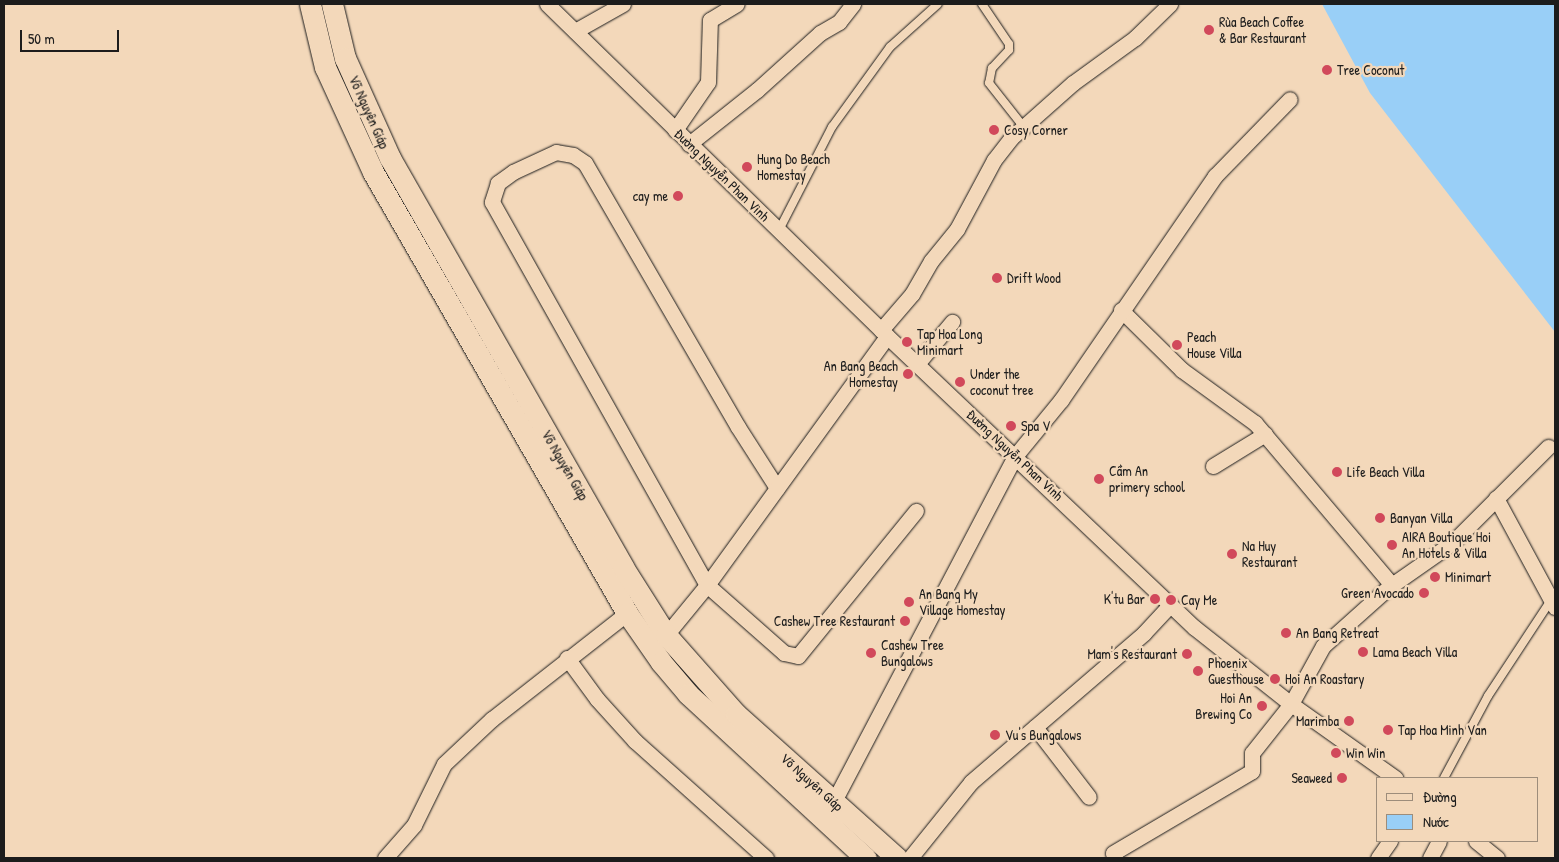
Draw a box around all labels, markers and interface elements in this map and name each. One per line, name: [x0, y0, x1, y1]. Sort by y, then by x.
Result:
place label: Rùa Beach Coffee & Bar Restaurant: [1219, 14, 1306, 46]
scale bar: [22, 20, 121, 52]
marker: Rùa Beach Coffee & Bar Restaurant: [1203, 24, 1215, 36]
text: 50 m: [28, 28, 55, 49]
place label: Tree Coconut: [1337, 62, 1404, 78]
marker: Tree Coconut: [1321, 64, 1333, 76]
street label: Võ Nguyên Giáp: [345, 73, 393, 151]
place label: Cosy Corner: [1004, 122, 1068, 138]
marker: Cosy Corner: [988, 124, 1000, 136]
street label: Đường Nguyễn Phan Vinh: [671, 125, 773, 225]
place label: Hung Do Beach Homestay: [757, 151, 830, 184]
marker: Hung Do Beach Homestay: [741, 161, 753, 173]
place label: cay me: [633, 188, 668, 204]
marker: cay me: [672, 190, 684, 202]
place label: Drift Wood: [1007, 270, 1061, 286]
marker: Drift Wood: [991, 272, 1003, 284]
place label: Tap Hoa Long Minimart: [917, 326, 983, 358]
place label: Peach House Villa: [1187, 329, 1242, 362]
marker: Tap Hoa Long Minimart: [901, 336, 913, 348]
marker: Peach House Villa: [1171, 339, 1183, 351]
place label: An Bang Beach Homestay: [824, 358, 898, 391]
place label: Under the coconut tree: [970, 366, 1033, 398]
marker: An Bang Beach Homestay: [902, 368, 914, 380]
marker: Under the coconut tree: [954, 376, 966, 388]
street label: Đường Nguyễn Phan Vinh: [963, 406, 1067, 504]
place label: Spa V: [1021, 418, 1050, 434]
marker: Spa V: [1005, 420, 1017, 432]
street label: Võ Nguyên Giáp: [538, 427, 592, 503]
place label: Cầm An primery school: [1109, 463, 1185, 496]
place label: Life Beach Villa: [1347, 464, 1424, 480]
marker: Life Beach Villa: [1331, 466, 1343, 478]
marker: Cầm An primery school: [1093, 473, 1105, 485]
place label: Banyan Villa: [1390, 510, 1452, 526]
marker: Banyan Villa: [1374, 512, 1386, 524]
place label: AIRA Boutique Hoi An Hotels & Villa: [1402, 529, 1491, 562]
place label: Na Huy Restaurant: [1242, 538, 1297, 570]
marker: AIRA Boutique Hoi An Hotels & Villa: [1386, 539, 1398, 551]
marker: Na Huy Restaurant: [1226, 548, 1238, 560]
place label: Minimart: [1445, 569, 1491, 585]
marker: Minimart: [1429, 571, 1441, 583]
place label: Green Avocado: [1341, 585, 1414, 601]
place label: An Bang My Village Homestay: [919, 586, 1005, 618]
marker: Green Avocado: [1418, 587, 1430, 599]
place label: K'tu Bar: [1104, 591, 1145, 607]
place label: Cay Me: [1181, 592, 1217, 608]
marker: K'tu Bar: [1149, 593, 1161, 605]
marker: Cay Me: [1165, 594, 1177, 606]
marker: An Bang My Village Homestay: [903, 596, 915, 608]
place label: Cashew Tree Restaurant: [774, 613, 895, 629]
marker: Cashew Tree Restaurant: [899, 615, 911, 627]
place label: An Bang Retreat: [1296, 625, 1379, 641]
marker: An Bang Retreat: [1280, 627, 1292, 639]
place label: Cashew Tree Bungalows: [881, 637, 944, 670]
place label: Lama Beach Villa: [1373, 644, 1457, 660]
place label: Mam's Restaurant: [1088, 646, 1177, 662]
marker: Lama Beach Villa: [1357, 646, 1369, 658]
marker: Cashew Tree Bungalows: [865, 647, 877, 659]
marker: Mam's Restaurant: [1181, 648, 1193, 660]
place label: Phoenix Guesthouse: [1208, 655, 1264, 688]
marker: Phoenix Guesthouse: [1192, 665, 1204, 677]
place label: Hoi An Roastary: [1285, 671, 1364, 687]
marker: Hoi An Roastary: [1269, 673, 1281, 685]
place label: Hoi An Brewing Co: [1195, 690, 1252, 722]
marker: Hoi An Brewing Co: [1256, 700, 1268, 712]
place label: Marimba: [1296, 713, 1339, 729]
marker: Marimba: [1343, 715, 1355, 727]
place label: Tap Hoa Minh Van: [1398, 722, 1487, 738]
marker: Tap Hoa Minh Van: [1382, 724, 1394, 736]
place label: Vu's Bungalows: [1005, 727, 1081, 743]
marker: Vu's Bungalows: [989, 729, 1001, 741]
place label: Win Win: [1346, 745, 1385, 761]
marker: Win Win: [1330, 747, 1342, 759]
street label: Võ Nguyên Giáp: [777, 750, 847, 814]
place label: Seaweed: [1291, 770, 1332, 786]
marker: Seaweed: [1336, 772, 1348, 784]
legend: [1376, 777, 1539, 842]
text: Đường: [1423, 786, 1457, 807]
text: Nước: [1423, 811, 1449, 832]

